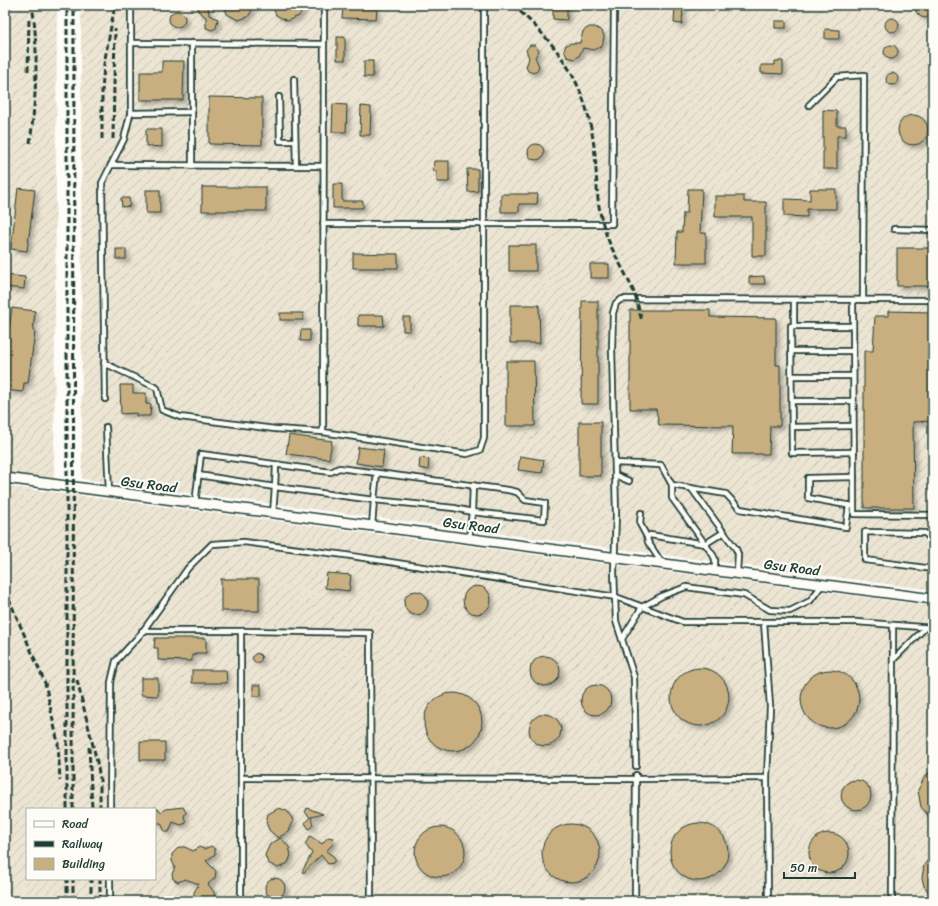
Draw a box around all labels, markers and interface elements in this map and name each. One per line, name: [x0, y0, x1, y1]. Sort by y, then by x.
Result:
street label: Gsu Road: [119, 469, 180, 501]
street label: Gsu Road: [441, 510, 502, 542]
street label: Gsu Road: [762, 552, 823, 584]
legend: [26, 808, 156, 880]
text: Road: [62, 813, 89, 835]
text: Railway: [62, 833, 103, 855]
text: Building: [62, 853, 105, 875]
scale bar: [784, 854, 855, 880]
text: 50 m: [790, 857, 817, 879]

